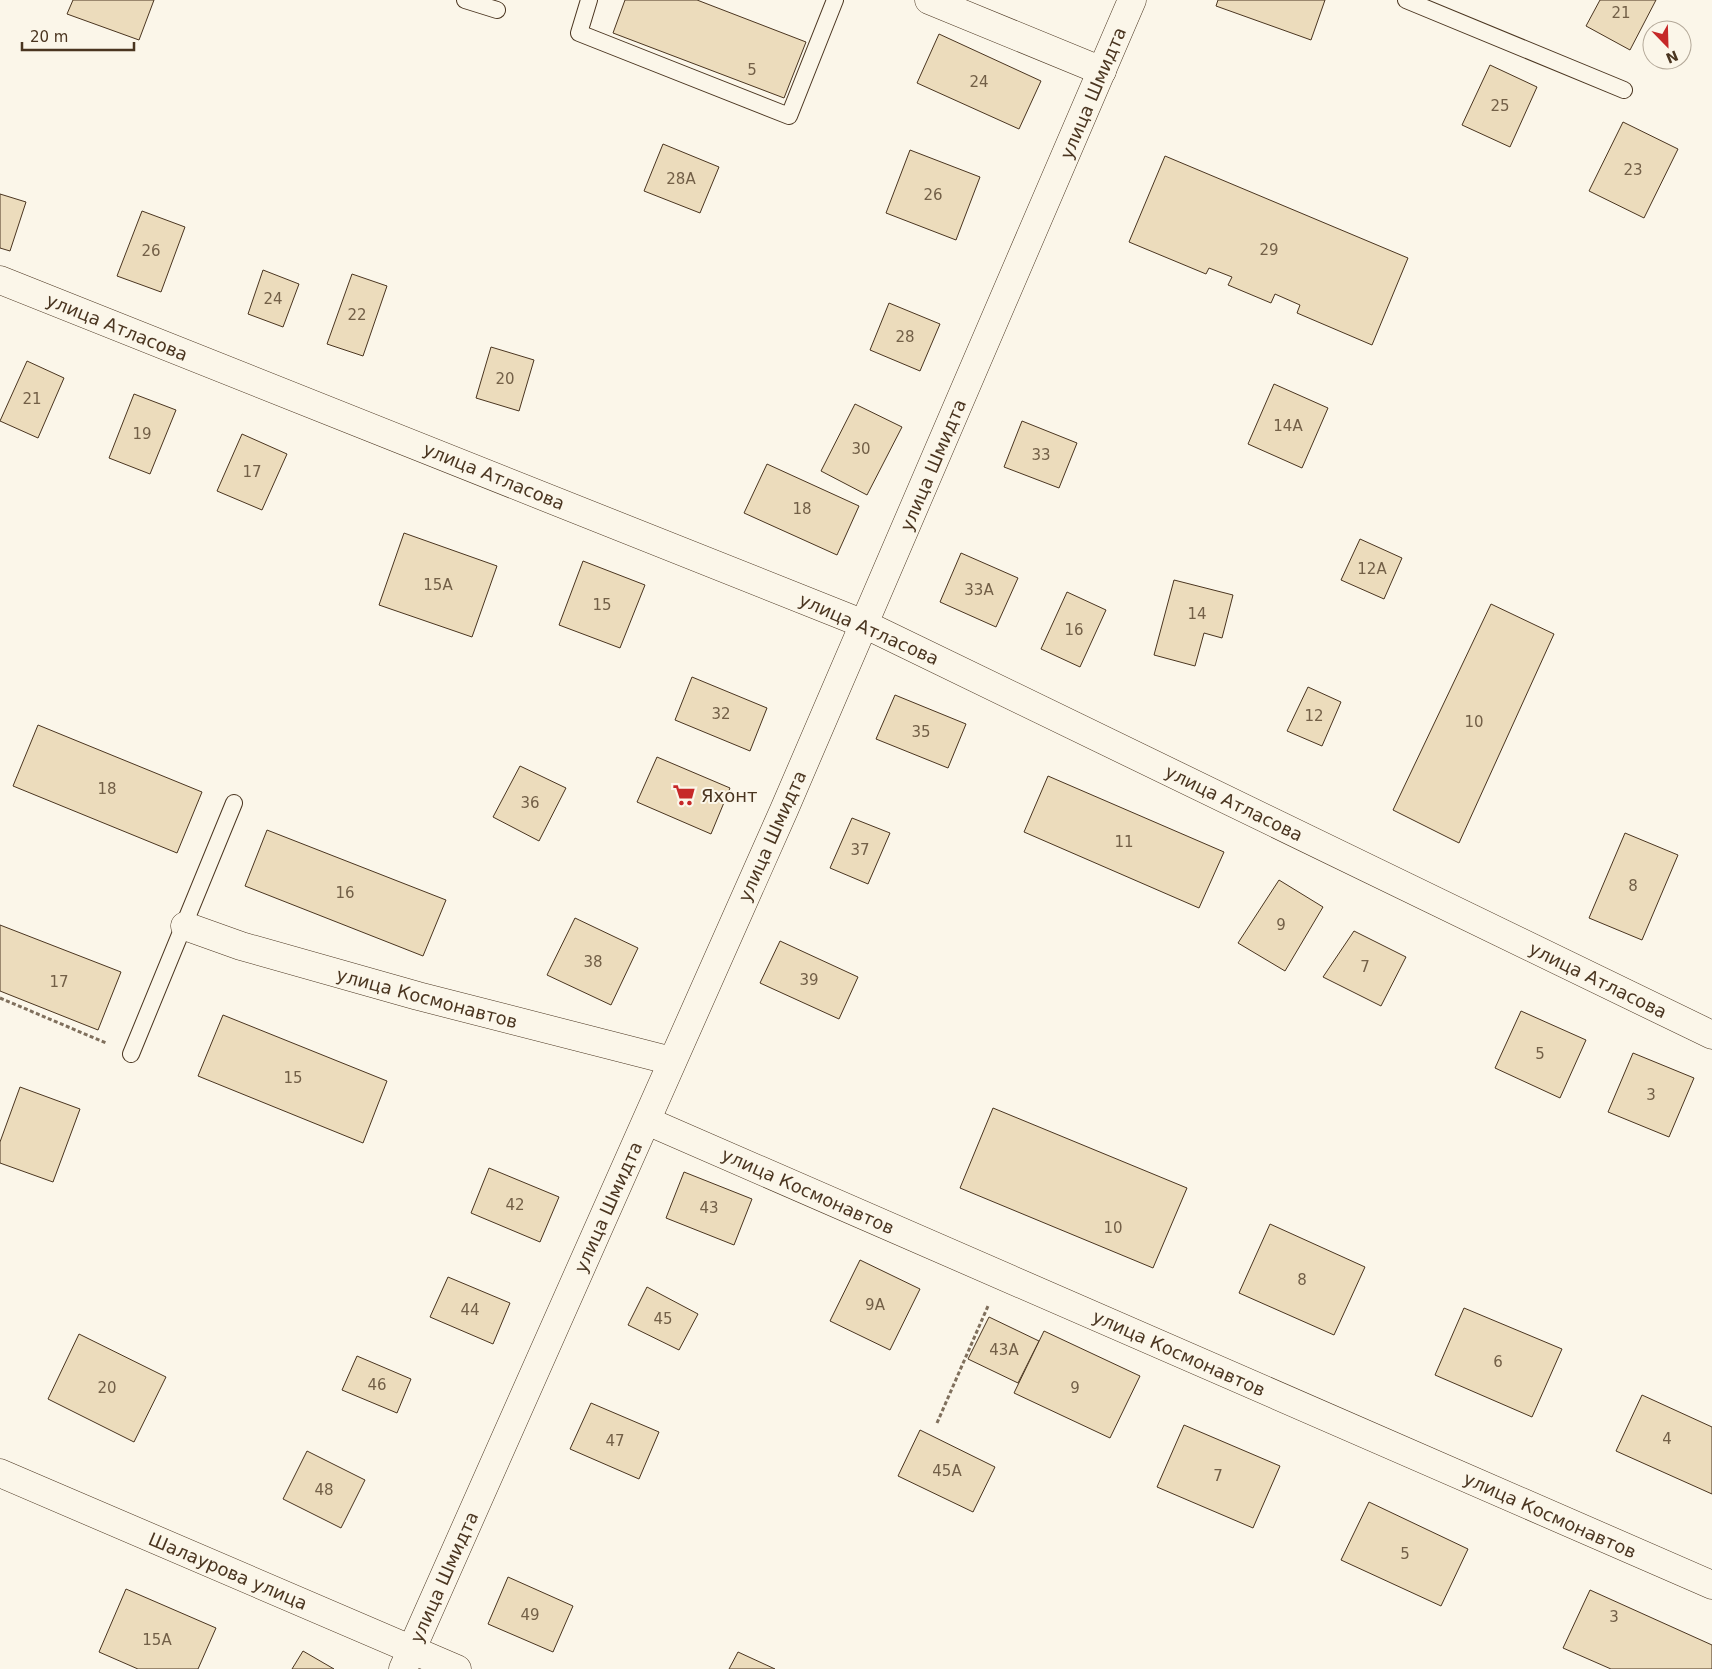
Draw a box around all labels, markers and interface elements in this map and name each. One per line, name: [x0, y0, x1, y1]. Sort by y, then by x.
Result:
house number: 21: [1611, 4, 1631, 22]
scale bar: [22, 20, 135, 52]
north arrow: [1642, 20, 1692, 70]
street label: улица Шмидта: [1056, 24, 1130, 162]
text: 20 m: [30, 28, 68, 46]
text: N: [1664, 47, 1681, 67]
house number: 5: [747, 61, 757, 79]
house number: 24: [969, 73, 989, 91]
house number: 25: [1490, 97, 1510, 115]
house number: 23: [1623, 161, 1643, 179]
house number: 28А: [666, 170, 696, 188]
house number: 26: [923, 186, 943, 204]
house number: 29: [1259, 241, 1279, 259]
house number: 26: [141, 242, 161, 260]
street label: улица Атласова: [43, 289, 191, 365]
house number: 24: [263, 290, 283, 308]
house number: 22: [347, 306, 367, 324]
house number: 28: [895, 328, 915, 346]
house number: 20: [495, 370, 515, 388]
house number: 21: [22, 390, 42, 408]
street label: улица Шмидта: [896, 396, 970, 534]
house number: 14А: [1273, 417, 1303, 435]
house number: 19: [132, 425, 152, 443]
street label: улица Атласова: [420, 438, 568, 514]
house number: 30: [851, 440, 871, 458]
house number: 33: [1031, 446, 1051, 464]
house number: 17: [242, 463, 262, 481]
house number: 18: [792, 500, 812, 518]
house number: 12А: [1357, 560, 1387, 578]
house number: 15А: [423, 576, 453, 594]
house number: 33А: [964, 581, 994, 599]
street label: улица Атласова: [796, 589, 942, 669]
house number: 15: [592, 596, 612, 614]
house number: 14: [1187, 605, 1207, 623]
house number: 16: [1064, 621, 1084, 639]
house number: 32: [711, 705, 731, 723]
house number: 12: [1304, 707, 1324, 725]
house number: 10: [1464, 713, 1484, 731]
house number: 35: [911, 723, 931, 741]
street label: улица Атласова: [1162, 761, 1306, 845]
street label: улица Шмидта: [734, 767, 810, 905]
house number: 18: [97, 780, 117, 798]
supermarket icon: Яхонт: [671, 782, 697, 808]
place label: Яхонт: [701, 785, 757, 806]
house number: 36: [520, 794, 540, 812]
house number: 11: [1114, 833, 1134, 851]
house number: 37: [850, 841, 870, 859]
house number: 8: [1628, 877, 1638, 895]
house number: 16: [335, 884, 355, 902]
house number: 9: [1276, 916, 1286, 934]
street label: улица Атласова: [1526, 938, 1670, 1022]
house number: 38: [583, 953, 603, 971]
house number: 7: [1360, 958, 1370, 976]
street label: улица Космонавтов: [334, 964, 520, 1032]
house number: 39: [799, 971, 819, 989]
house number: 17: [49, 973, 69, 991]
house number: 5: [1535, 1045, 1545, 1063]
house number: 15: [283, 1069, 303, 1087]
house number: 3: [1646, 1086, 1656, 1104]
street label: улица Шмидта: [570, 1138, 646, 1276]
street label: улица Космонавтов: [718, 1143, 898, 1239]
house number: 42: [505, 1196, 525, 1214]
house number: 43: [699, 1199, 719, 1217]
house number: 10: [1103, 1219, 1123, 1237]
house number: 8: [1297, 1271, 1307, 1289]
house number: 9А: [865, 1296, 886, 1314]
house number: 44: [460, 1301, 480, 1319]
street label: улица Космонавтов: [1089, 1305, 1269, 1401]
house number: 45: [653, 1310, 673, 1328]
house number: 43А: [989, 1341, 1019, 1359]
house number: 6: [1493, 1353, 1503, 1371]
house number: 46: [367, 1376, 387, 1394]
house number: 20: [97, 1379, 117, 1397]
house number: 9: [1070, 1379, 1080, 1397]
house number: 4: [1662, 1430, 1672, 1448]
house number: 47: [605, 1432, 625, 1450]
house number: 45А: [932, 1462, 962, 1480]
house number: 7: [1213, 1467, 1223, 1485]
street label: улица Космонавтов: [1460, 1467, 1640, 1563]
house number: 48: [314, 1481, 334, 1499]
street label: улица Шмидта: [406, 1508, 482, 1646]
street label: Шалаурова улица: [145, 1528, 311, 1614]
house number: 5: [1400, 1545, 1410, 1563]
house number: 49: [520, 1606, 540, 1624]
house number: 3: [1609, 1608, 1619, 1626]
house number: 15А: [142, 1631, 172, 1649]

